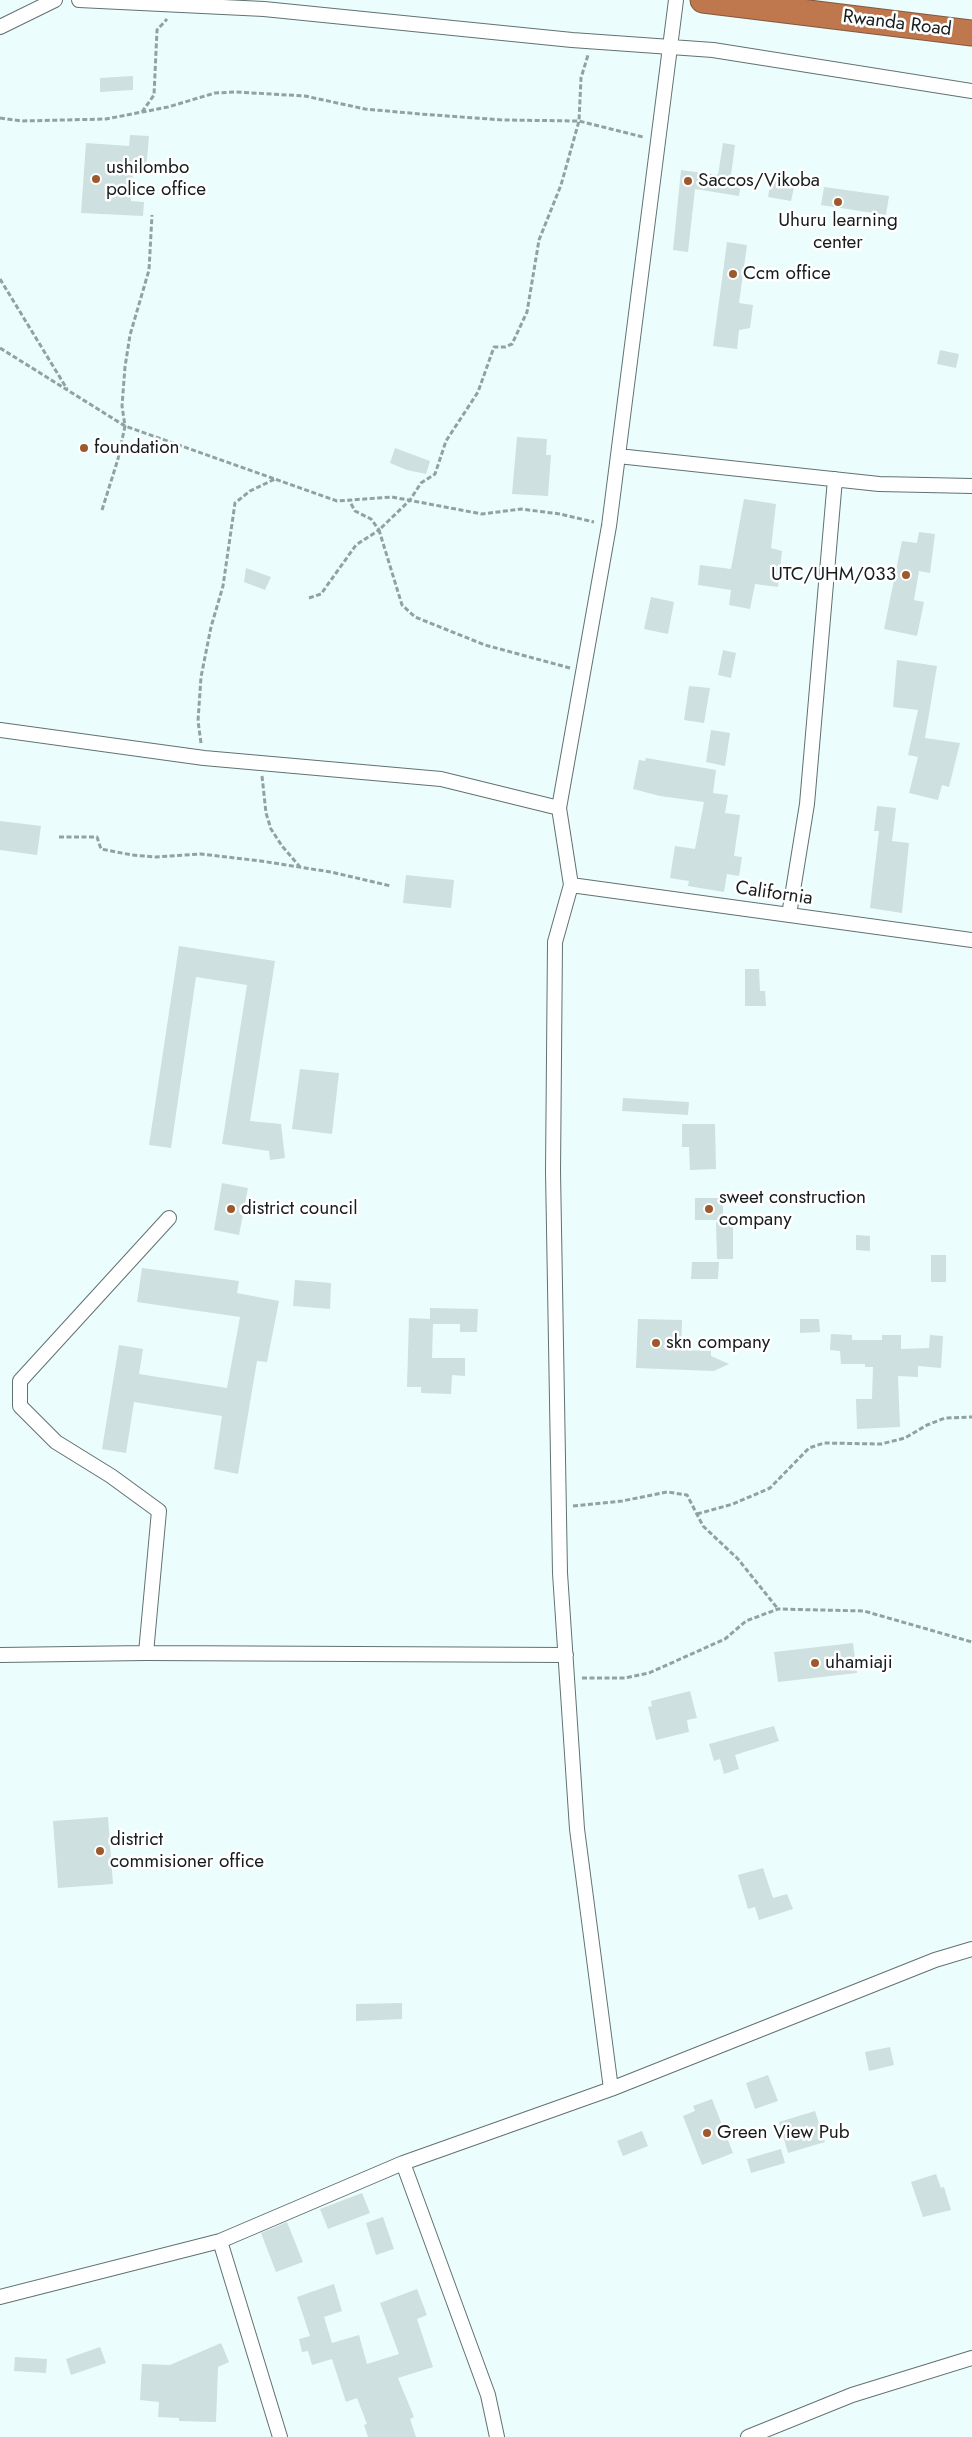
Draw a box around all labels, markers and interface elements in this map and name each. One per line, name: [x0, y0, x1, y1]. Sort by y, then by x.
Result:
street label: Rwanda Road: [841, 6, 953, 42]
place label: ushilombo police office: [106, 157, 206, 201]
place label: Saccos/Vikoba: [698, 170, 820, 192]
marker: ushilombo police office: [90, 173, 102, 185]
marker: Saccos/Vikoba: [682, 175, 694, 187]
marker: Uhuru learning center: [832, 196, 844, 208]
place label: Uhuru learning center: [778, 210, 898, 254]
place label: Ccm office: [743, 263, 831, 285]
marker: Ccm office: [727, 268, 739, 280]
place label: foundation: [94, 437, 180, 459]
marker: foundation: [78, 442, 90, 454]
place label: UTC/UHM/033: [771, 564, 896, 586]
marker: UTC/UHM/033: [900, 569, 912, 581]
street label: California: [734, 877, 814, 911]
place label: sweet construction company: [719, 1187, 866, 1231]
place label: district council: [241, 1198, 358, 1220]
marker: district council: [225, 1203, 237, 1215]
marker: sweet construction company: [703, 1203, 715, 1215]
place label: skn company: [666, 1332, 770, 1354]
marker: skn company: [650, 1337, 662, 1349]
place label: uhamiaji: [825, 1652, 893, 1674]
marker: uhamiaji: [809, 1657, 821, 1669]
place label: district commisioner office: [110, 1829, 264, 1873]
marker: district commisioner office: [94, 1845, 106, 1857]
place label: Green View Pub: [717, 2122, 850, 2144]
marker: Green View Pub: [701, 2127, 713, 2139]

